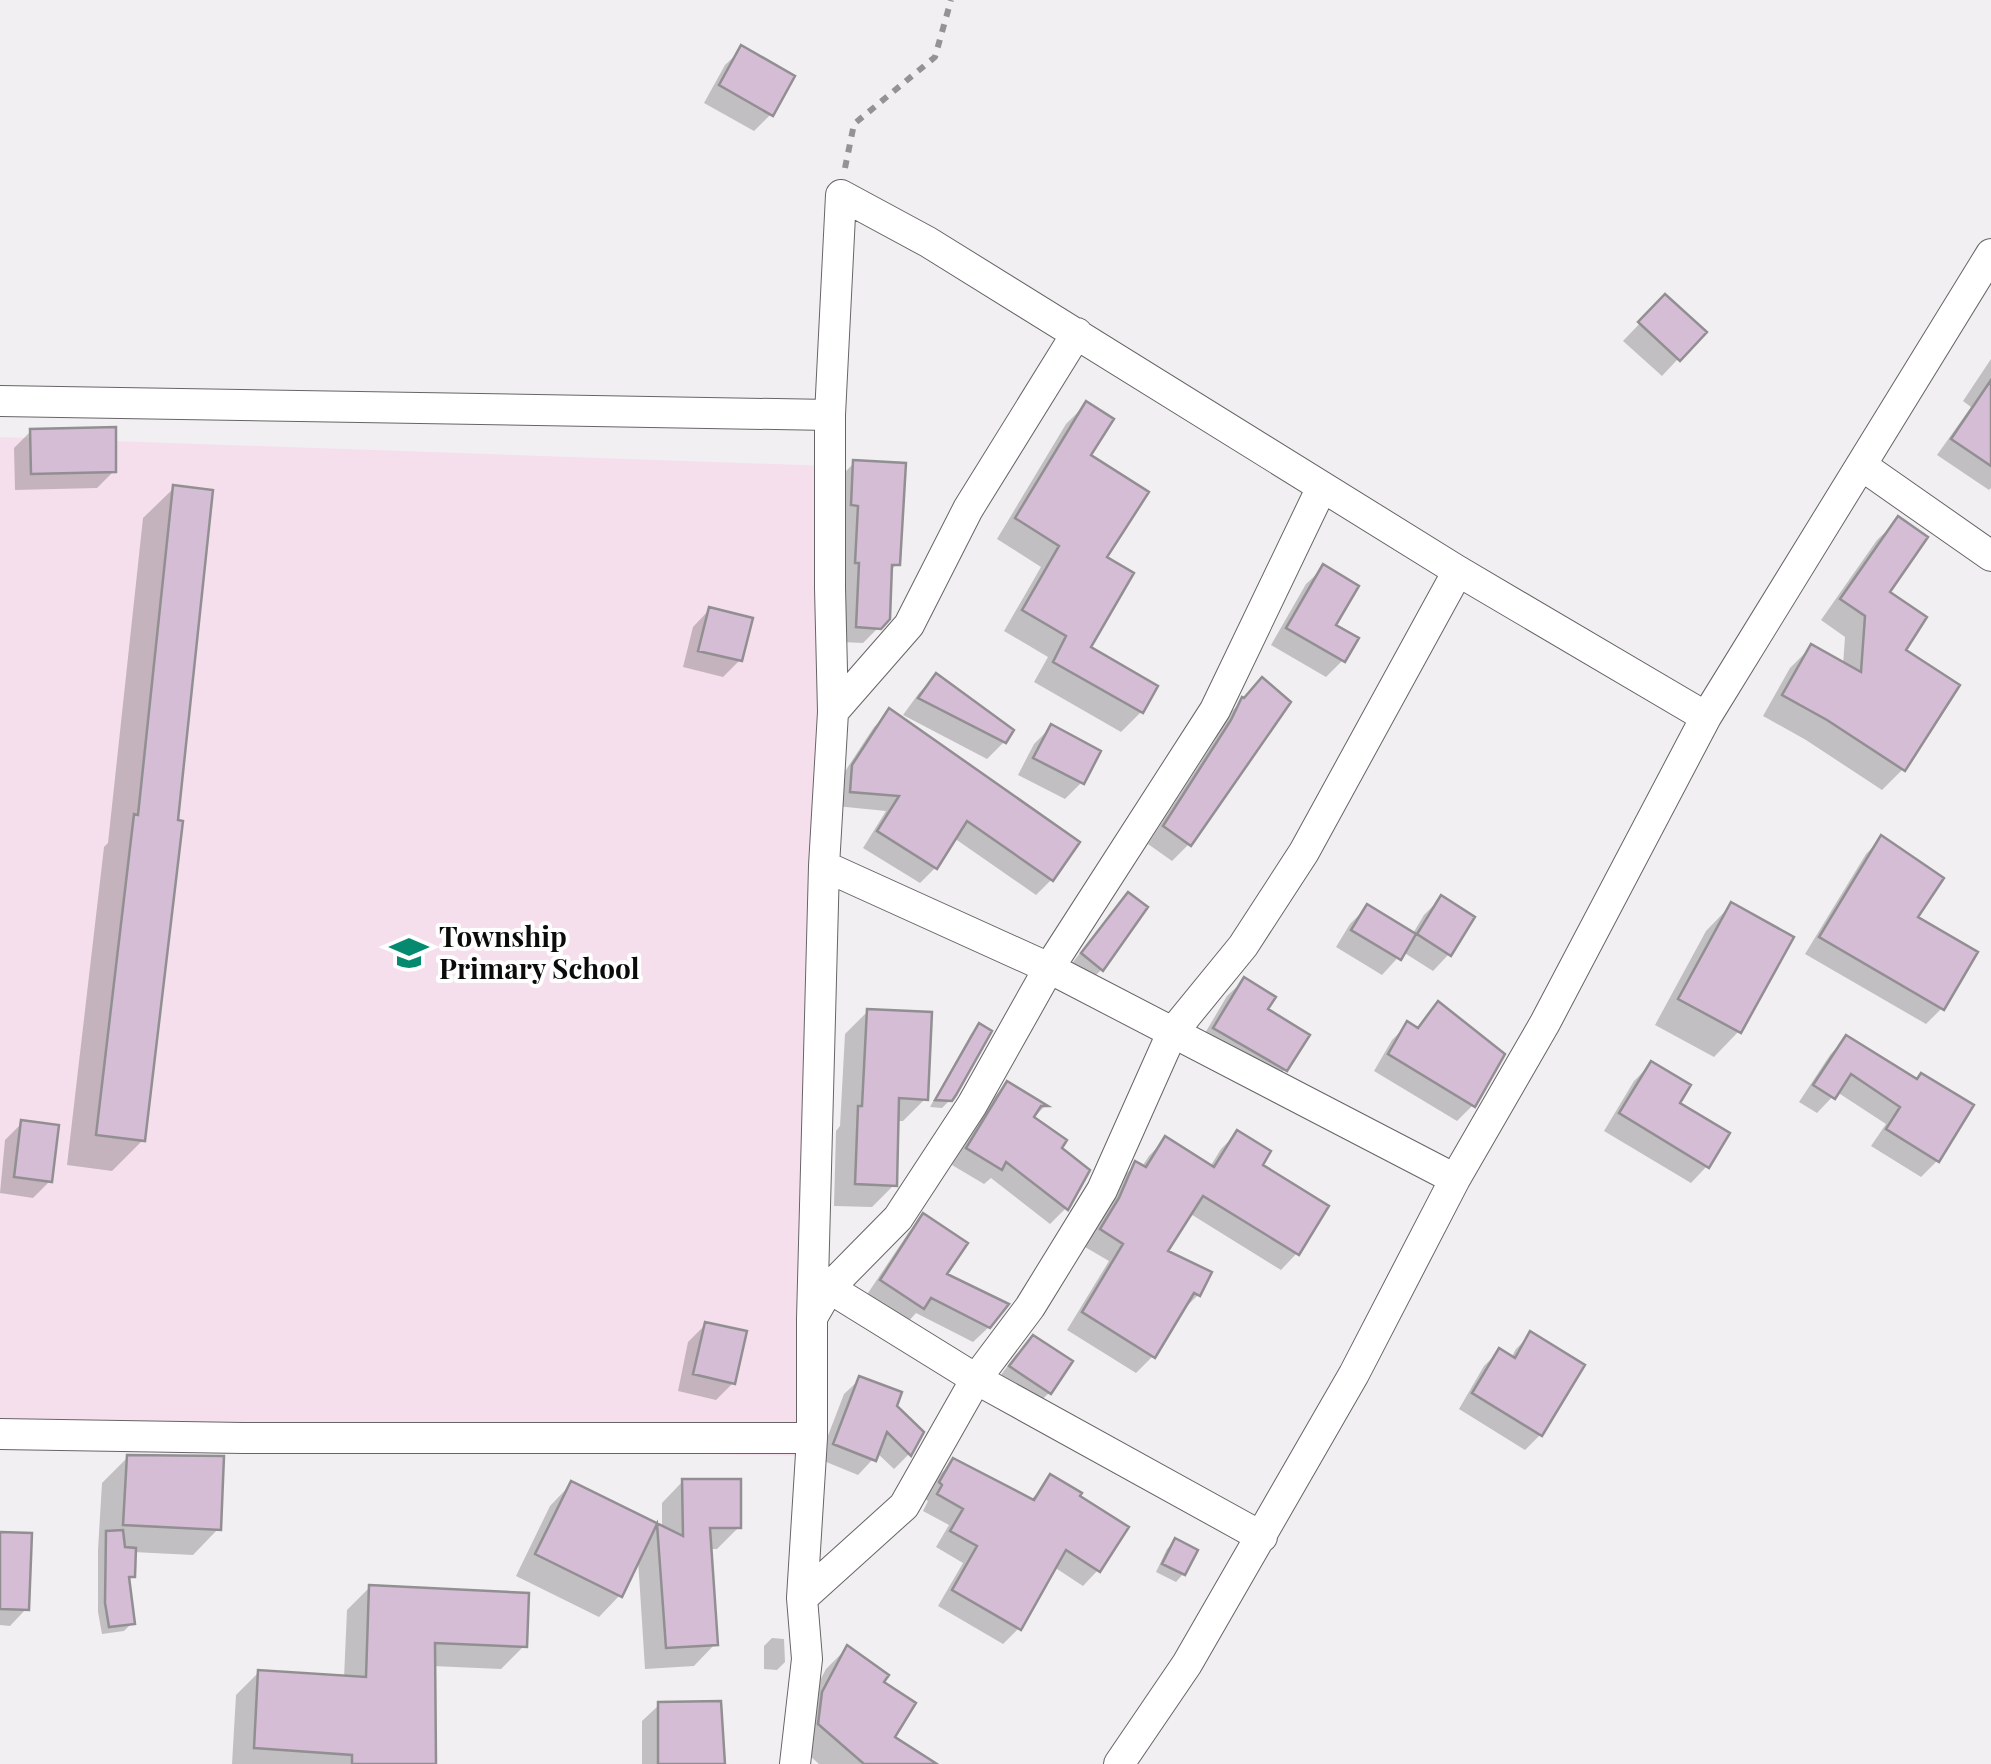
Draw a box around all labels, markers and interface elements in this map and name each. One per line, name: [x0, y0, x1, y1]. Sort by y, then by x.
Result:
place label: Township Primary School: [439, 917, 640, 986]
school or university icon: Township Primary School: [388, 932, 430, 974]

